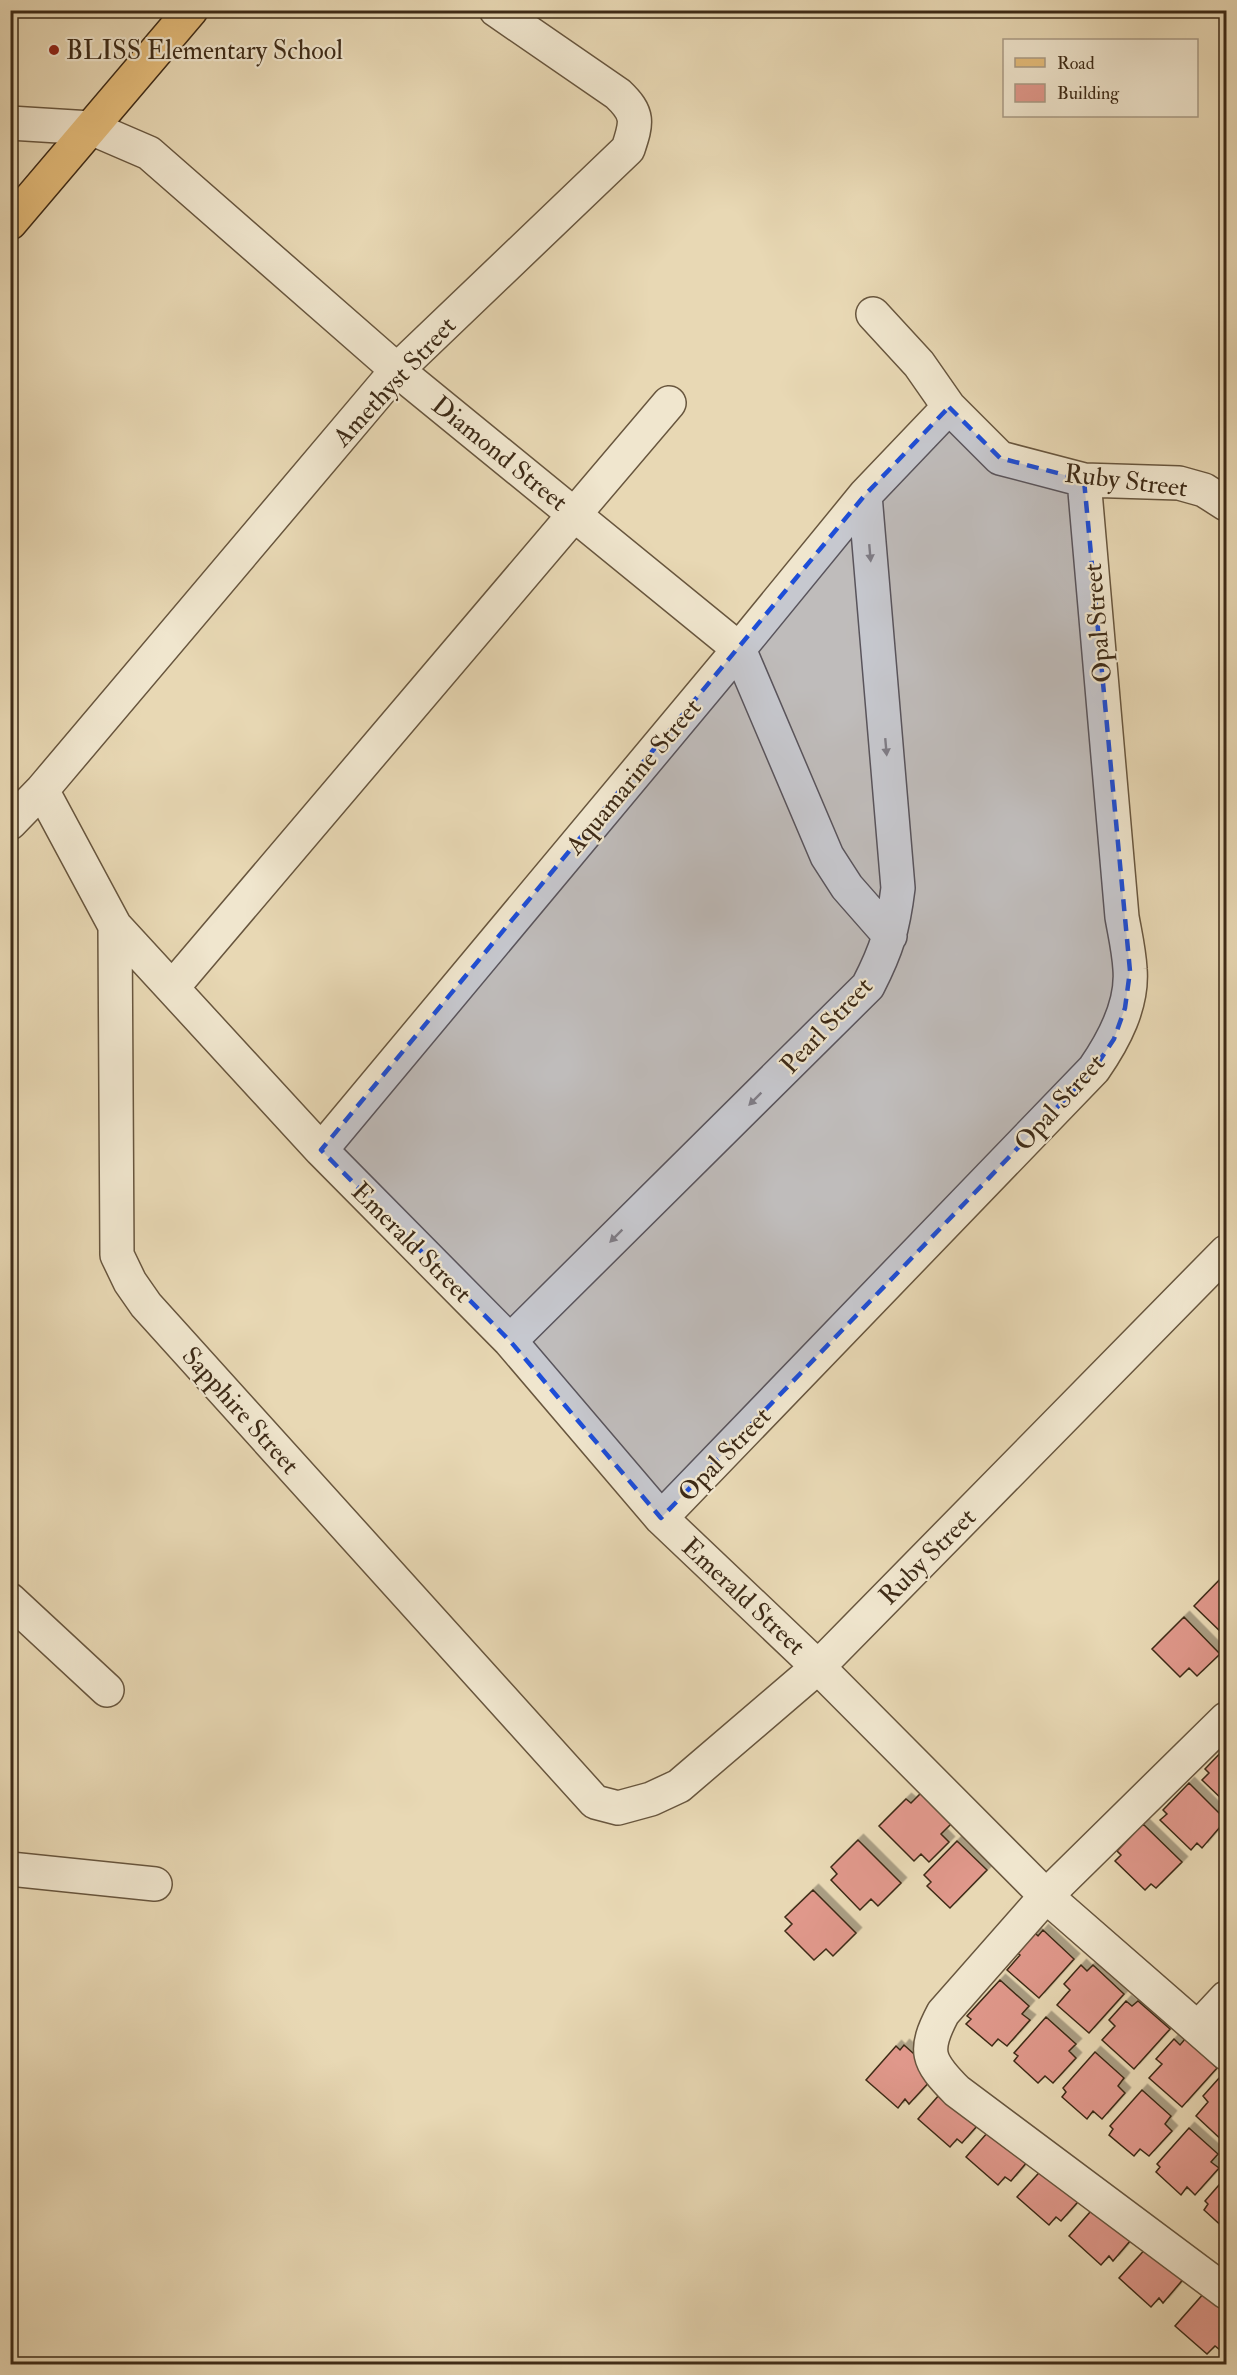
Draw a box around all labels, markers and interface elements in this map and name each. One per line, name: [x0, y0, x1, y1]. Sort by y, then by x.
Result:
place label: BLISS Elementary School: [66, 35, 343, 67]
legend: [1003, 39, 1198, 117]
marker: BLISS Elementary School: [47, 43, 61, 57]
text: Road: [1057, 52, 1095, 75]
text: Building: [1057, 82, 1120, 105]
street label: Amethyst Street: [326, 310, 463, 454]
street label: Diamond Street: [425, 389, 574, 518]
street label: Ruby Street: [1062, 458, 1189, 504]
one-way arrow: [865, 543, 875, 562]
street label: Opal Street: [1077, 562, 1120, 684]
street label: Aquamarine Street: [559, 692, 708, 862]
one-way arrow: [881, 738, 891, 757]
street label: Pearl Street: [774, 971, 880, 1081]
street label: Opal Street: [1008, 1047, 1112, 1159]
one-way arrow: [748, 1091, 762, 1105]
street label: Emerald Street: [344, 1176, 478, 1310]
one-way arrow: [610, 1229, 624, 1243]
street label: Sapphire Street: [174, 1340, 306, 1482]
street label: Opal Street: [672, 1400, 779, 1510]
street label: Ruby Street: [873, 1502, 983, 1612]
street label: Emerald Street: [675, 1531, 812, 1662]

